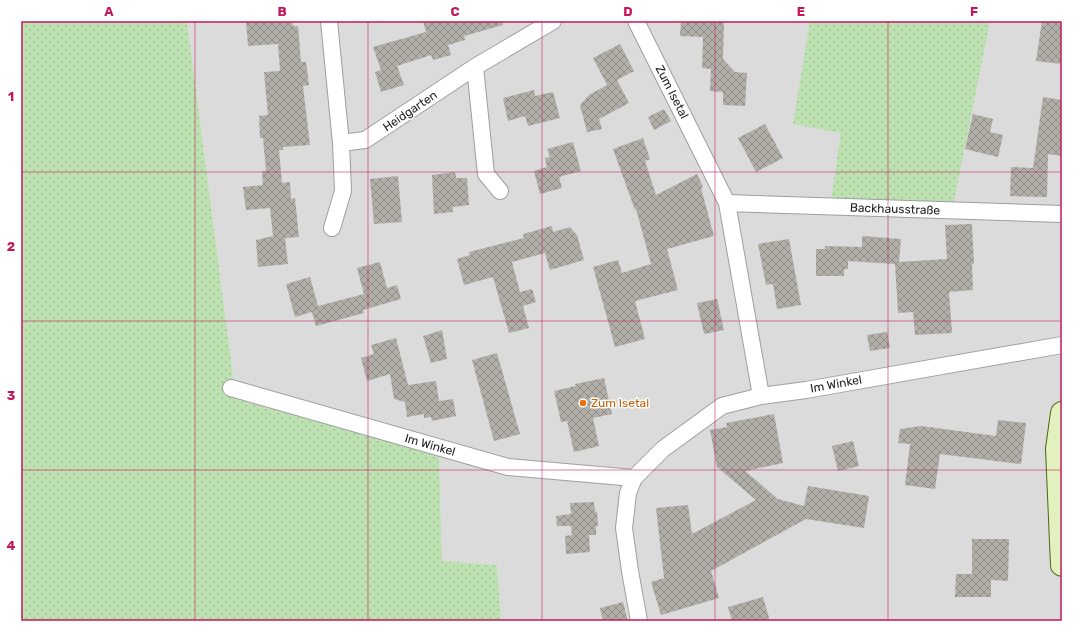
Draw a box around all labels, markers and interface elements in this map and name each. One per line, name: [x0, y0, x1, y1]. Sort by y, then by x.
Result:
text: A: [104, 4, 114, 19]
text: B: [277, 4, 287, 19]
text: C: [450, 4, 460, 19]
text: D: [623, 4, 633, 19]
text: E: [797, 4, 805, 19]
text: F: [970, 4, 978, 19]
street label: Zum Isetal: [653, 63, 691, 121]
street label: Heidgarten: [380, 88, 440, 134]
text: 1: [8, 89, 14, 104]
street label: Backhausstraße: [850, 200, 941, 218]
text: 2: [7, 239, 15, 254]
street label: Im Winkel: [809, 373, 863, 395]
text: 3: [7, 388, 16, 403]
place label: Zum Isetal: [591, 396, 649, 410]
marker: Zum Isetal: [578, 398, 588, 408]
street label: Im Winkel: [403, 431, 457, 459]
text: 4: [7, 538, 16, 553]

